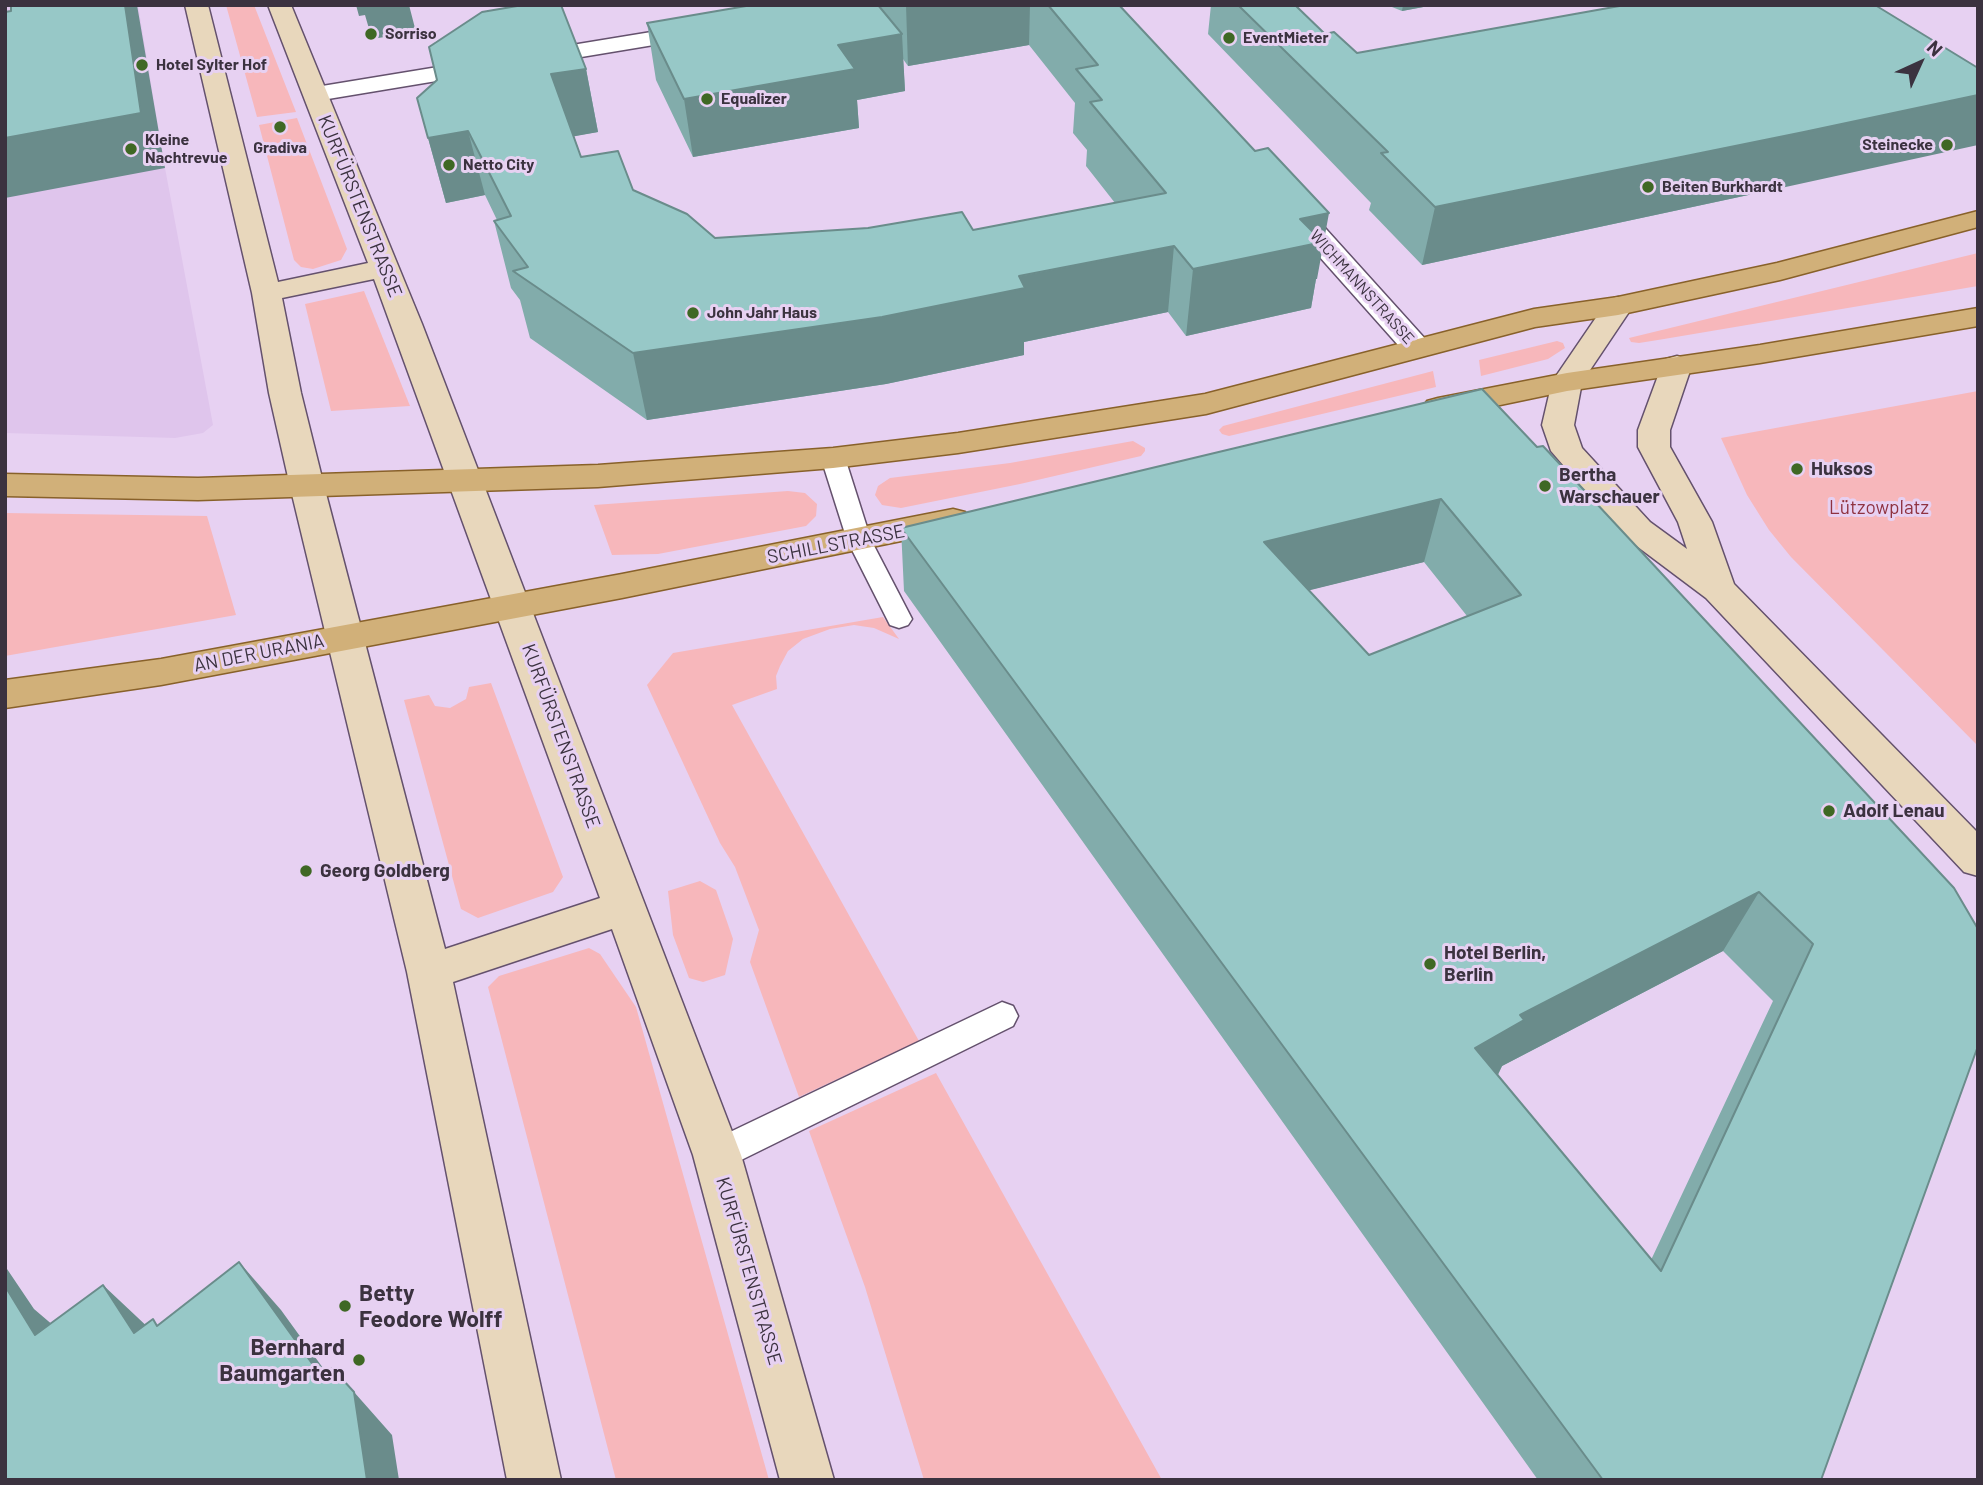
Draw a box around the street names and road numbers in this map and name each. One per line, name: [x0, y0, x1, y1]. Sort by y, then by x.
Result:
street label: KURFÜRSTENSTRASSE: [313, 112, 407, 300]
street label: WICHMANNSTRASSE: [1306, 226, 1418, 348]
street label: SCHILLSTRASSE: [765, 519, 907, 569]
street label: AN DER URANIA: [192, 629, 326, 677]
street label: KURFÜRSTENSTRASSE: [517, 641, 605, 831]
street label: KURFÜRSTENSTRASSE: [711, 1174, 787, 1368]

